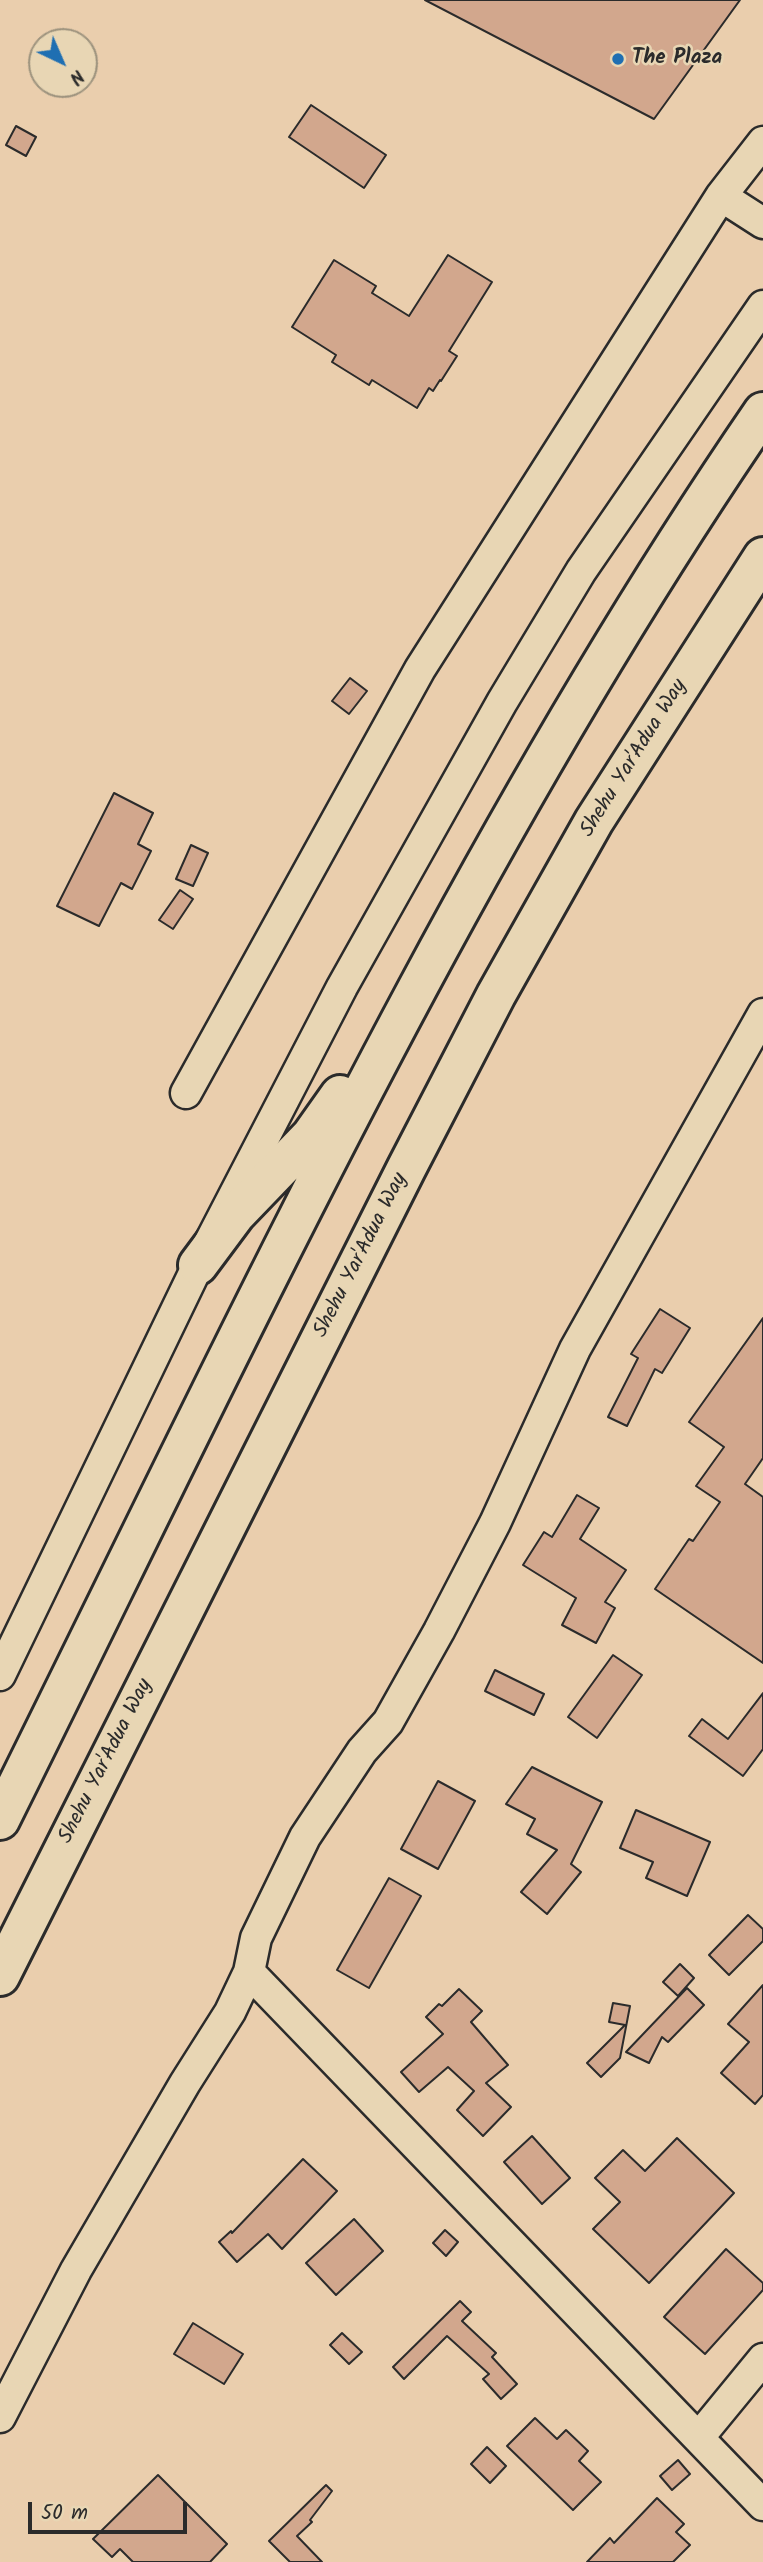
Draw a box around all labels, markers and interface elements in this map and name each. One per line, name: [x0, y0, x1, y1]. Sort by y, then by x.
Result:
north arrow: [28, 28, 98, 98]
place label: The Plaza: [632, 46, 722, 72]
marker: The Plaza: [610, 51, 626, 67]
text: N: [61, 62, 91, 92]
street label: Shehu Yar'Adua Way: [576, 675, 694, 843]
street label: Shehu Yar'Adua Way: [310, 1170, 414, 1342]
street label: Shehu Yar'Adua Way: [55, 1676, 159, 1848]
scale bar: [32, 2488, 191, 2532]
text: 50 m: [41, 2497, 88, 2530]

